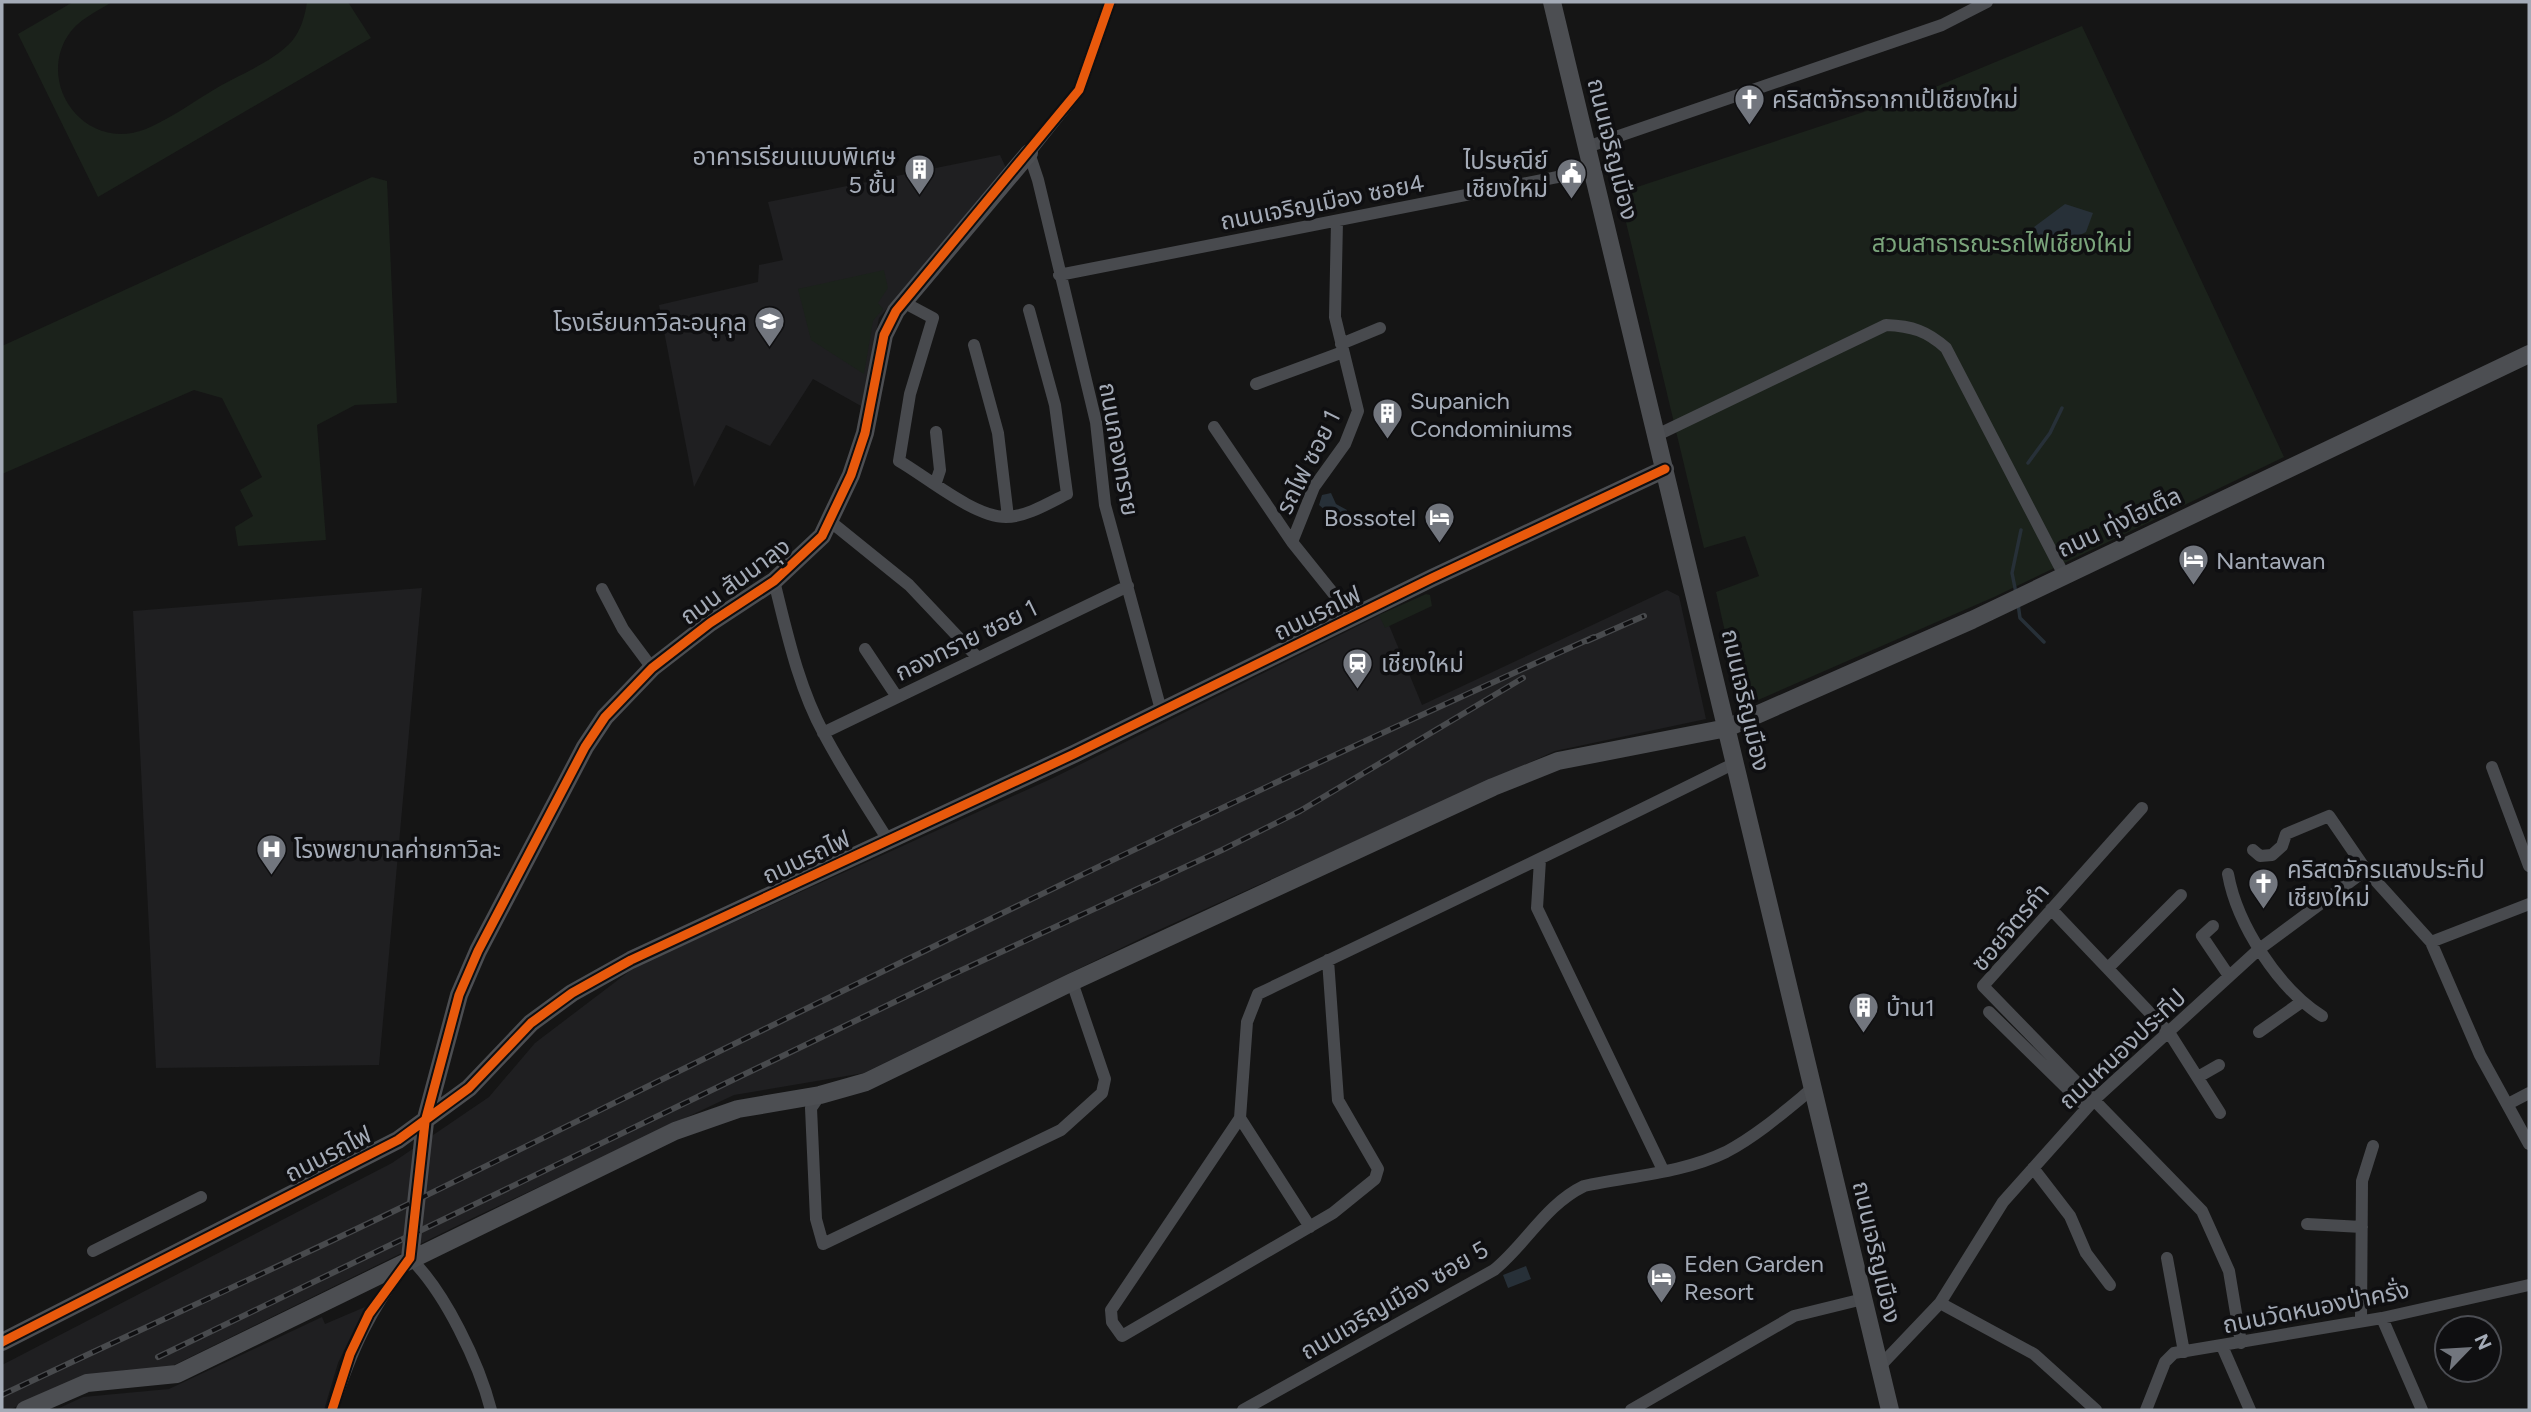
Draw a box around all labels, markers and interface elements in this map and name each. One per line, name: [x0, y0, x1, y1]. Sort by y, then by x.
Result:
street label: ถนนเจริญเมือง: [1581, 75, 1645, 223]
church icon: คริสตจักรอากาเป้เชียงใหม่: [1732, 82, 1766, 126]
place label: คริสตจักรอากาเป้เชียงใหม่: [1772, 85, 2018, 114]
place label: อาคารเรียนแบบพิเศษ 5 ชั้น: [692, 142, 896, 199]
place label: ไปรษณีย์ เชียงใหม่: [1462, 146, 1548, 203]
building icon: อาคารเรียนแบบพิเศษ 5 ชั้น: [902, 153, 936, 197]
public building icon: ไปรษณีย์ เชียงใหม่: [1554, 157, 1588, 201]
street label: ถนนเจริญเมือง ซอย4: [1218, 168, 1427, 236]
park label: สวนสาธารณะรถไฟเชียงใหม่: [1872, 229, 2132, 258]
school or university icon: โรงเรียนกาวิละอนุกุล: [753, 305, 787, 349]
place label: โรงเรียนกาวิละอนุกุล: [553, 308, 747, 338]
street label: ถนนกองทราย: [1093, 380, 1145, 518]
place label: Supanich Condominiums: [1410, 386, 1573, 443]
building icon: Supanich Condominiums: [1370, 397, 1404, 441]
street label: รถไฟ ซอย 1: [1270, 405, 1346, 519]
street label: ถนน ทุ่งโฮเต็ล: [2052, 481, 2186, 564]
hotel icon: Bossotel: [1422, 500, 1456, 544]
place label: Bossotel: [1324, 503, 1416, 532]
street label: ถนน สันนาลุง: [674, 531, 796, 632]
hotel icon: Nantawan: [2176, 543, 2210, 587]
place label: Nantawan: [2216, 546, 2325, 575]
street label: ถนนรถไฟ: [1269, 580, 1365, 646]
street label: กองทราย ซอย 1: [890, 593, 1042, 687]
street label: ถนนเจริญเมือง: [1716, 626, 1776, 774]
station icon: เชียงใหม่: [1341, 646, 1375, 690]
place label: เชียงใหม่: [1381, 649, 1464, 678]
street label: ถนนรถไฟ: [758, 824, 854, 890]
hospital icon: โรงพยาบาลค่ายกาวิละ: [254, 832, 288, 876]
place label: โรงพยาบาลค่ายกาวิละ: [294, 835, 501, 864]
place label: คริสตจักรแสงประทีป เชียงใหม่: [2287, 855, 2485, 912]
church icon: คริสตจักรแสงประทีป เชียงใหม่: [2247, 866, 2281, 910]
street label: ซอยจิตรคำ: [1965, 877, 2055, 977]
street label: ถนนหนองประทีป: [2053, 983, 2191, 1115]
building icon: บ้าน1: [1846, 990, 1880, 1034]
place label: บ้าน1: [1886, 993, 1935, 1022]
street label: ถนนรถไฟ: [280, 1120, 376, 1188]
street label: ถนนเจริญเมือง: [1847, 1178, 1907, 1326]
street label: ถนนเจริญเมือง ซอย 5: [1295, 1234, 1493, 1366]
place label: Eden Garden Resort: [1684, 1249, 1824, 1306]
hotel icon: Eden Garden Resort: [1644, 1260, 1678, 1304]
street label: ถนนวัดหนองป่าครั่ง: [2220, 1274, 2412, 1339]
north arrow: [2433, 1314, 2503, 1384]
text: N: [2469, 1331, 2496, 1354]

